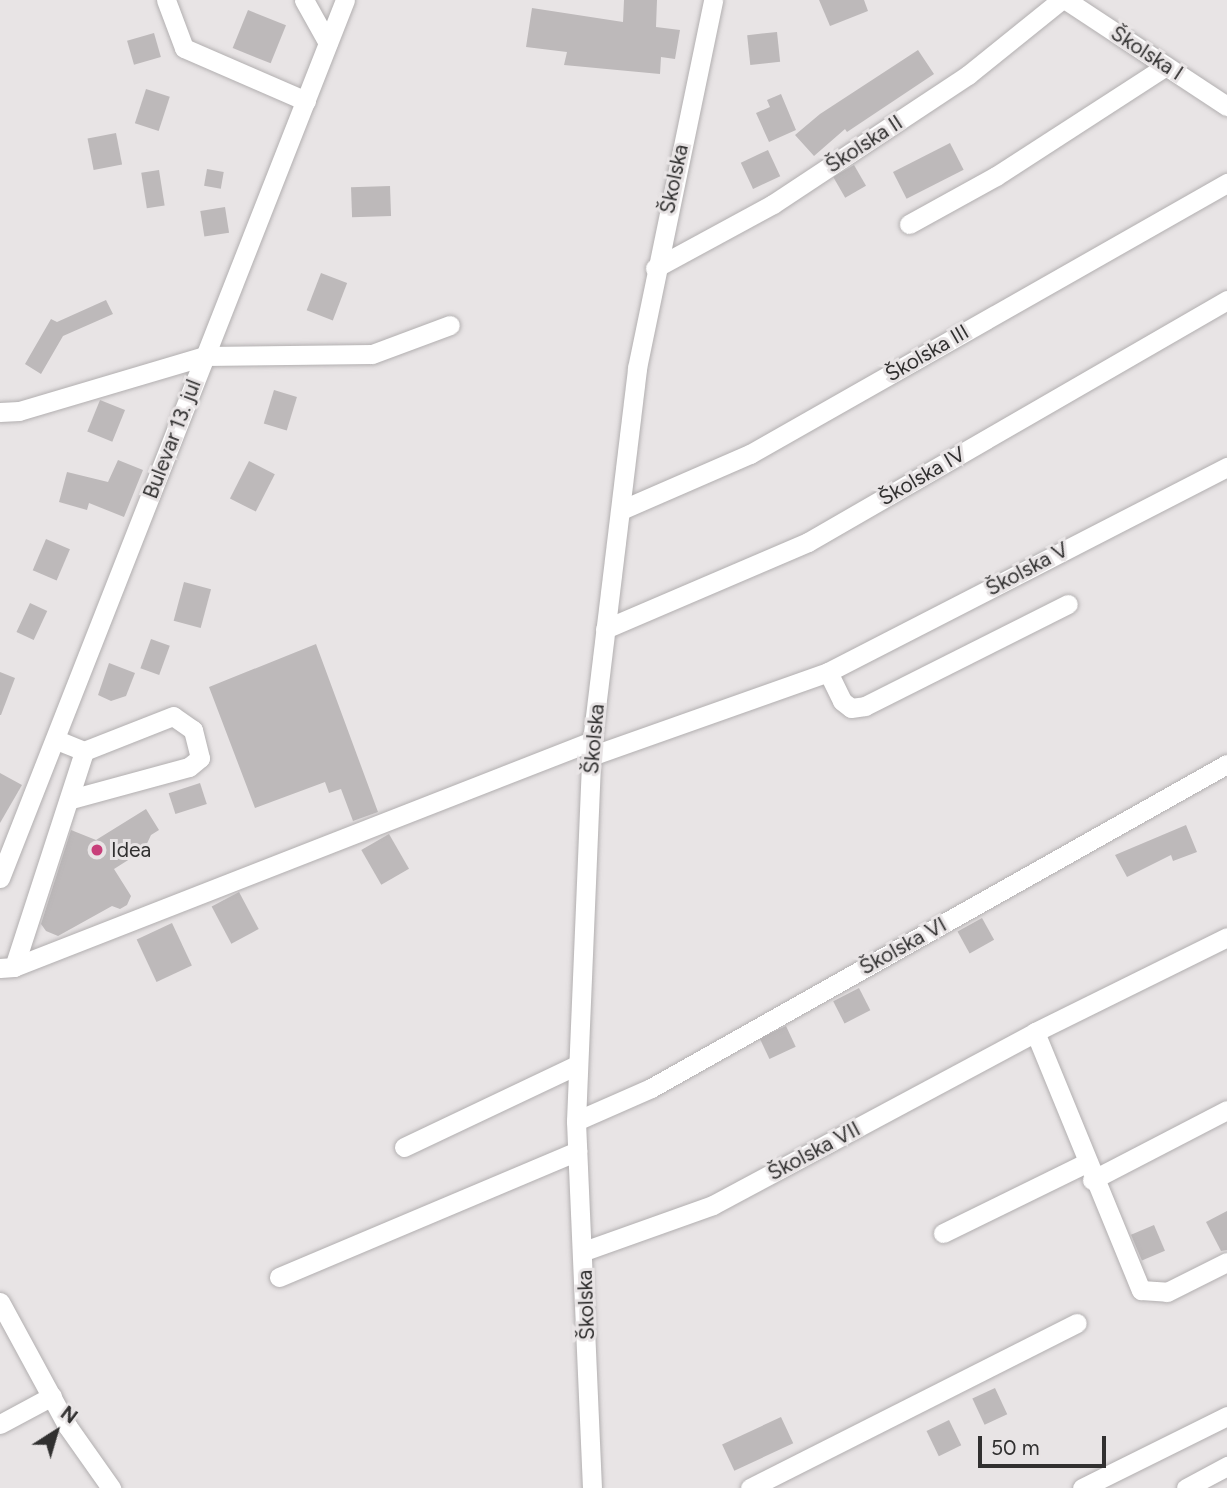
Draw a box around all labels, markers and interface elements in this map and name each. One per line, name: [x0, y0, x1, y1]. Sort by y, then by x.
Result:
street label: Školska I: [1106, 20, 1188, 86]
street label: Školska II: [821, 110, 907, 178]
street label: Školska: [654, 142, 694, 216]
street label: Školska III: [881, 319, 973, 387]
street label: Bulevar 13. jul: [138, 376, 206, 502]
street label: Školska IV: [874, 441, 970, 511]
street label: Školska V: [981, 537, 1073, 601]
street label: Školska: [578, 703, 610, 775]
place label: Idea: [111, 837, 151, 863]
marker: Idea: [89, 842, 105, 858]
street label: Školska VI: [855, 912, 951, 980]
street label: Školska VII: [763, 1116, 865, 1186]
street label: Školska: [572, 1270, 600, 1340]
north arrow: [21, 1397, 91, 1467]
text: N: [56, 1401, 82, 1428]
scale bar: [982, 1422, 1110, 1466]
text: 50 m: [991, 1435, 1040, 1460]

